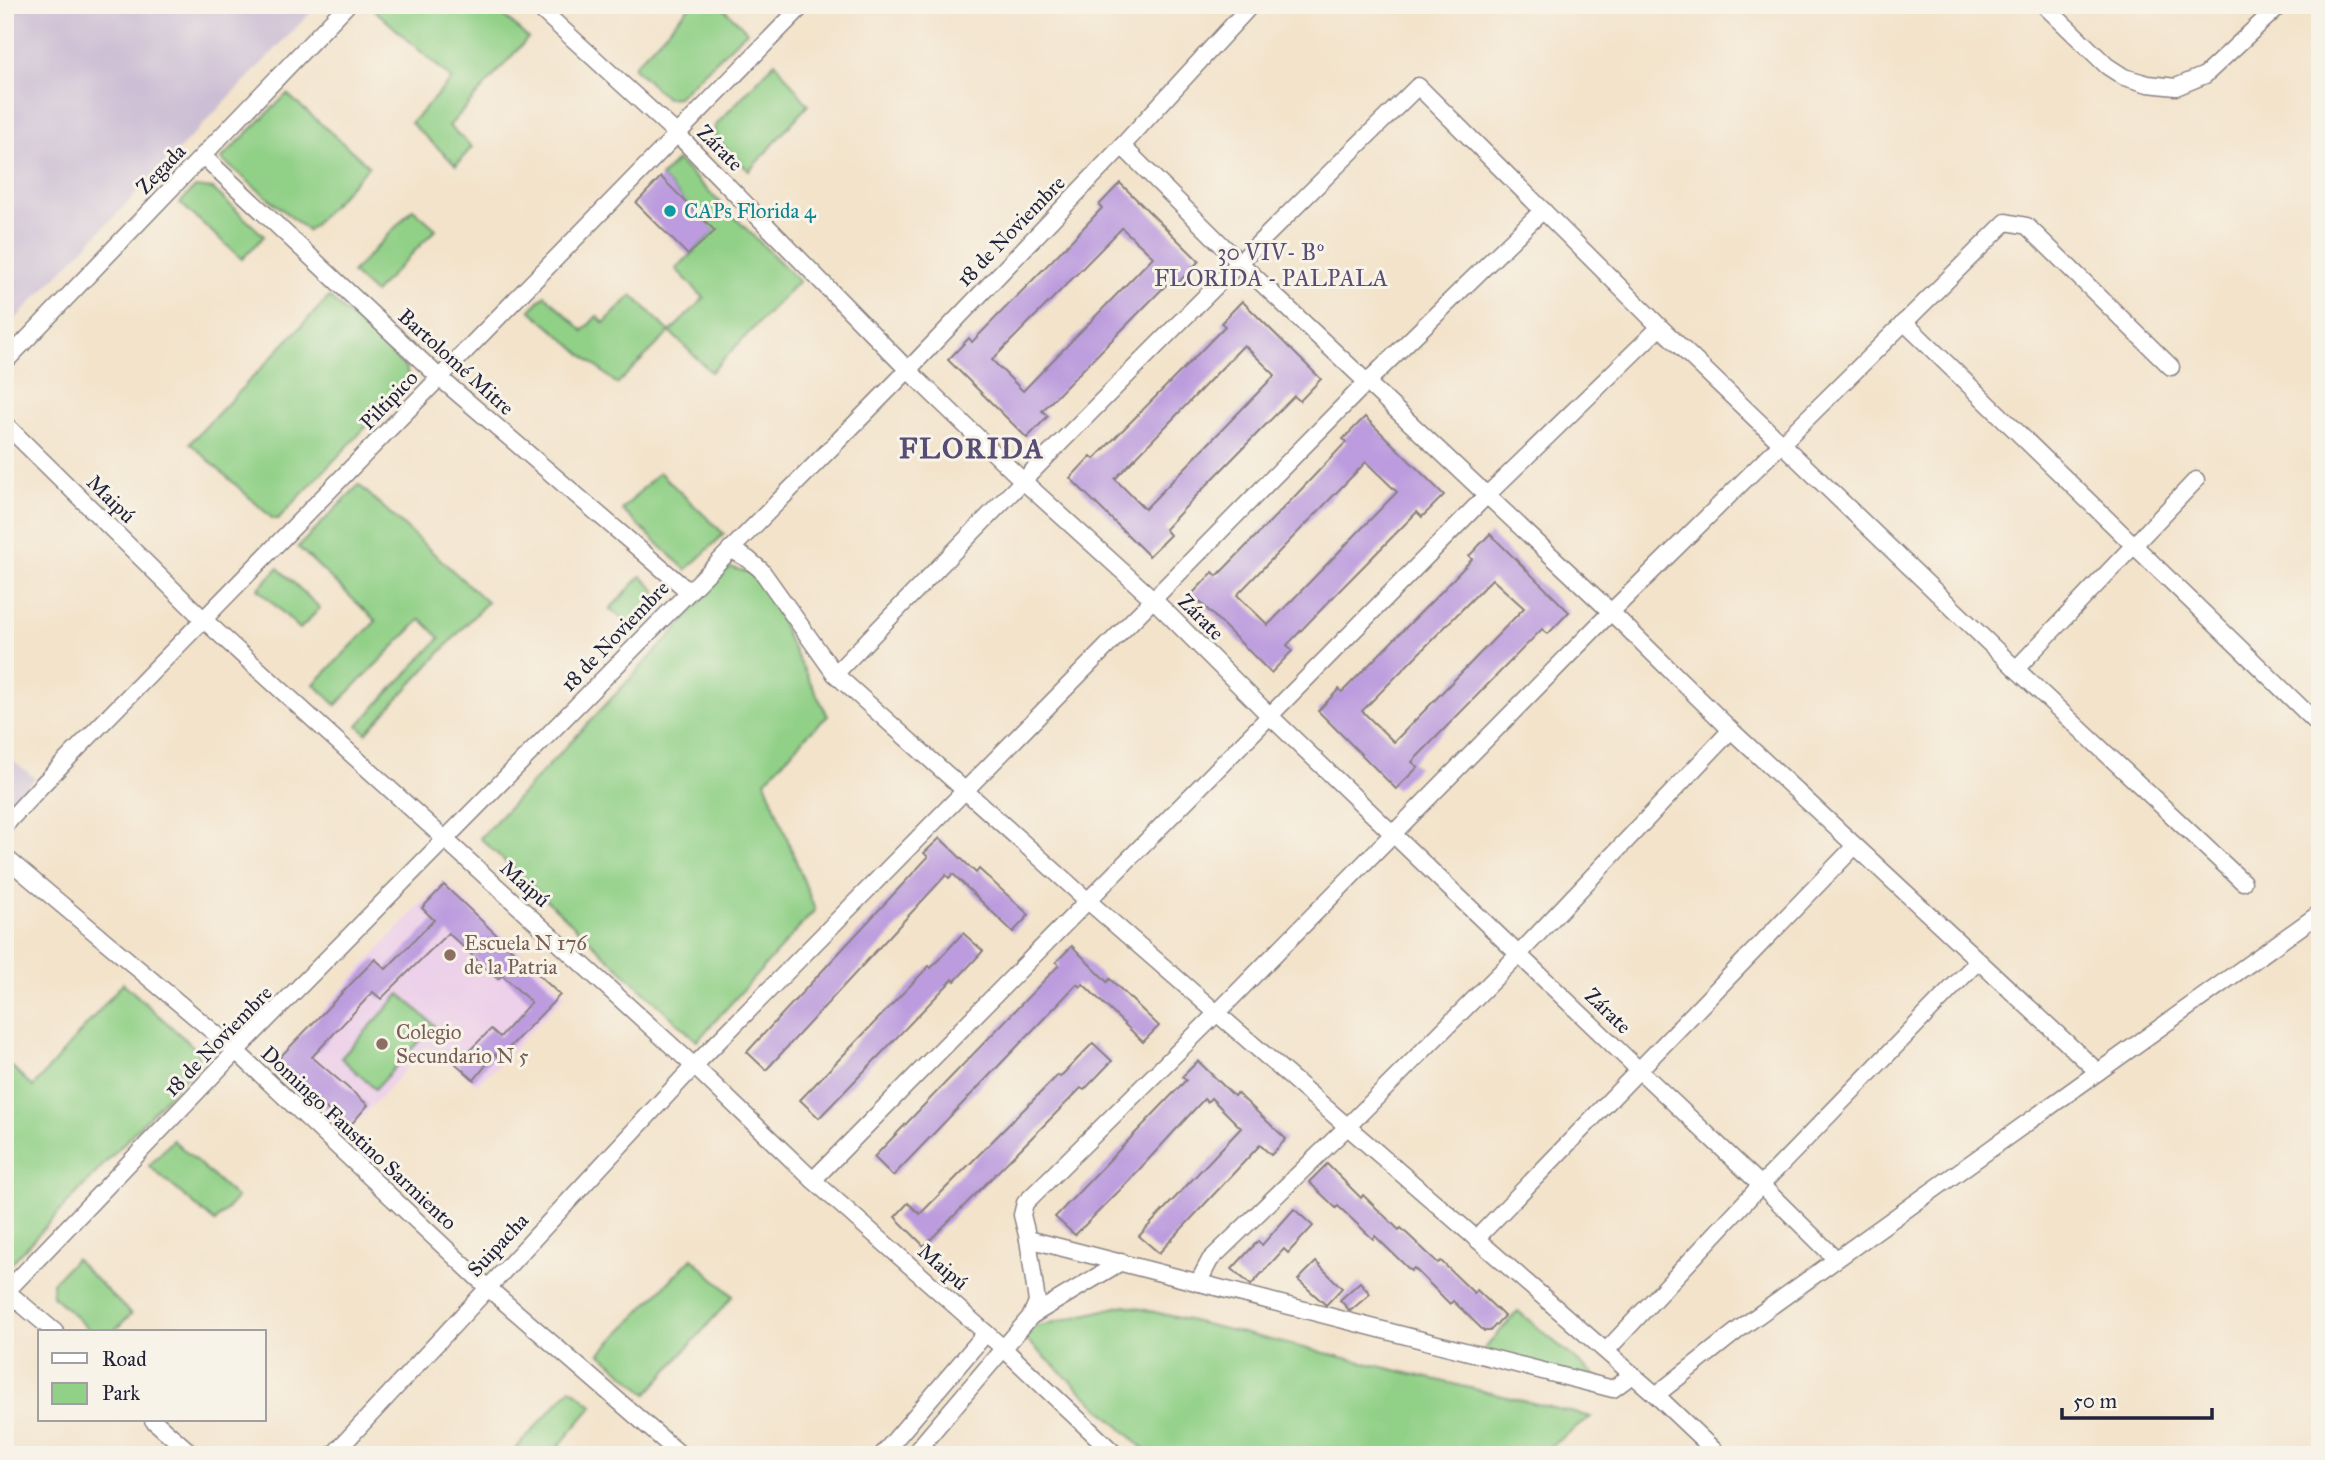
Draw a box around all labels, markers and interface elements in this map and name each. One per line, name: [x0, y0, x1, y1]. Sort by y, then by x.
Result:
street label: Zárate: [691, 119, 749, 177]
street label: Zegada: [131, 138, 191, 200]
street label: 18 de Noviembre: [951, 170, 1071, 292]
place label: CAPs Florida 4: [684, 198, 817, 224]
marker: CAPs Florida 4: [662, 203, 678, 219]
district label: 30 VIV- Bº FLORIDA - PALPALA: [1154, 238, 1389, 292]
street label: Bartolomé Mitre: [393, 303, 520, 421]
street label: Piltipico: [354, 365, 424, 435]
district label: FLORIDA: [899, 431, 1045, 466]
street label: Maipú: [81, 469, 141, 529]
street label: 18 de Noviembre: [555, 575, 675, 697]
street label: Zárate: [1172, 588, 1230, 646]
street label: Maipú: [495, 855, 555, 913]
place label: Escuela N 176 de la Patria: [464, 930, 588, 980]
marker: Escuela N 176 de la Patria: [442, 947, 458, 963]
street label: 18 de Noviembre: [158, 980, 278, 1102]
street label: Zárate: [1579, 983, 1637, 1040]
place label: Colegio Secundario N 5: [396, 1019, 529, 1069]
marker: Colegio Secundario N 5: [374, 1036, 390, 1052]
street label: Domingo Faustino Sarmiento: [256, 1040, 462, 1236]
street label: Suipacha: [462, 1208, 534, 1282]
street label: Maipú: [913, 1238, 973, 1296]
legend: [38, 1330, 266, 1422]
text: Road: [102, 1346, 147, 1372]
scale bar: [2062, 1376, 2213, 1420]
text: Park: [102, 1380, 140, 1406]
text: 50 m: [2073, 1388, 2118, 1414]

